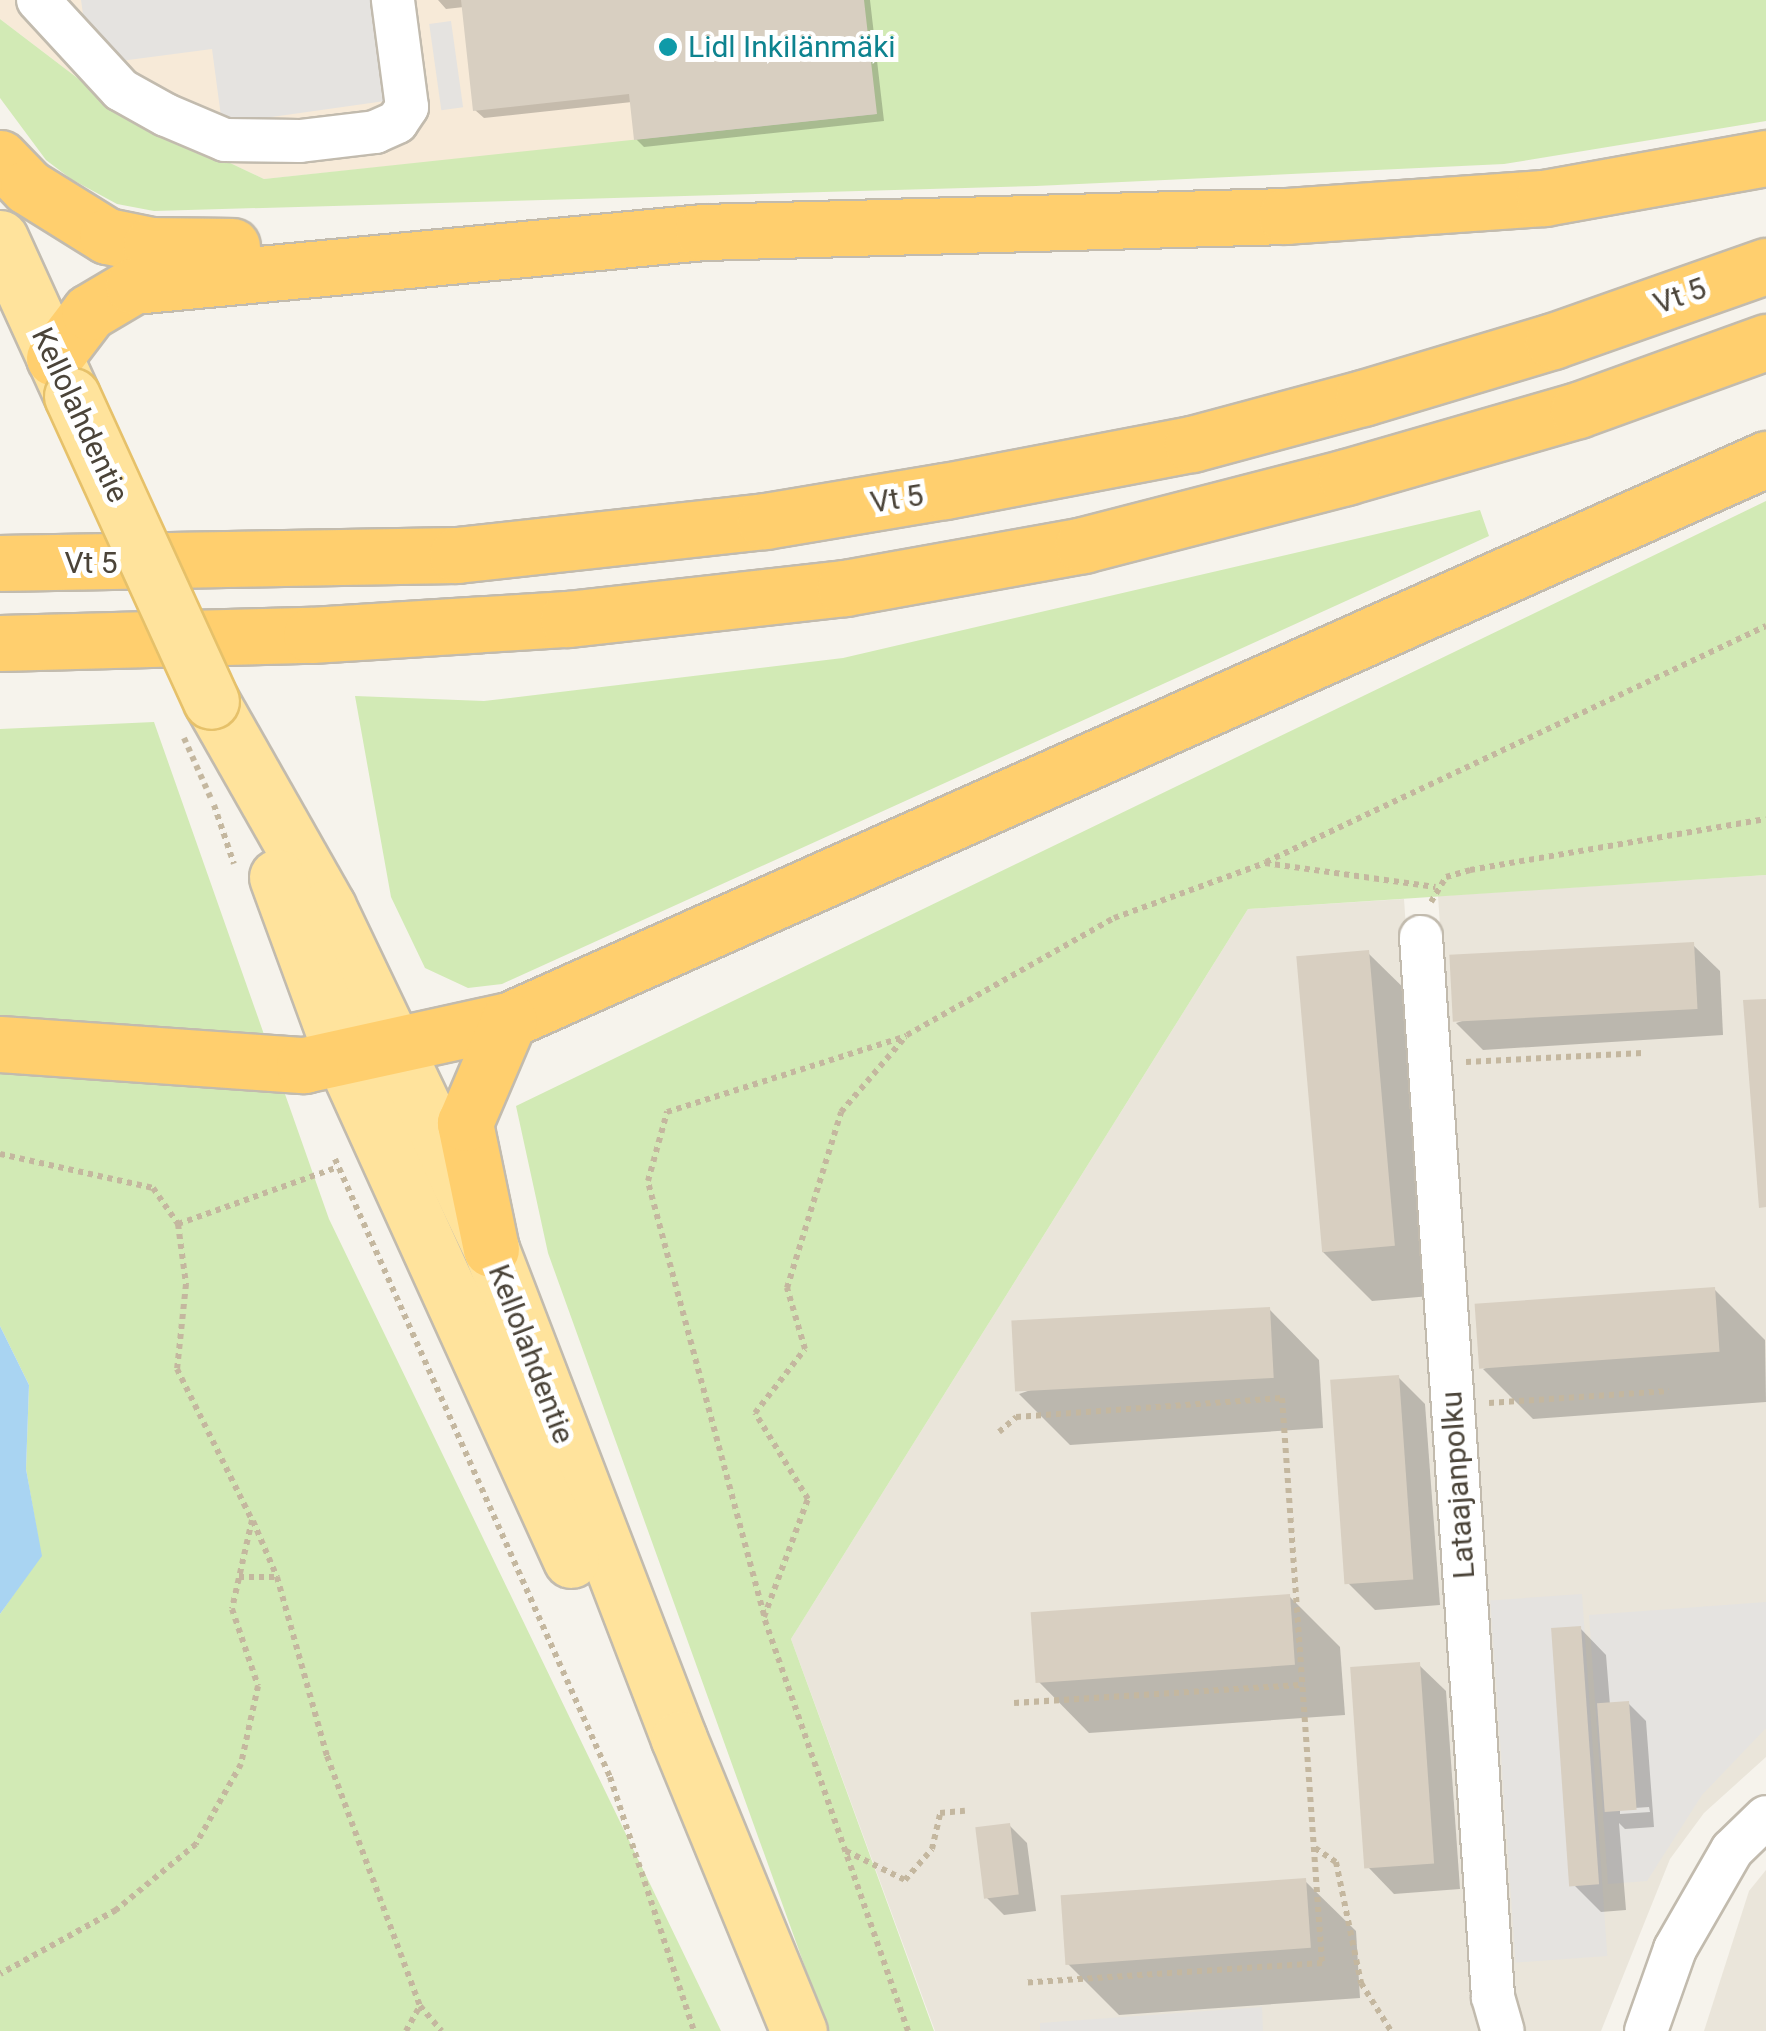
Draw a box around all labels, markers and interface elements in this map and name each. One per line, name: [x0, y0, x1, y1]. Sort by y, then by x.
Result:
place label: Lidl Inkilänmäki: [688, 29, 896, 65]
marker: Lidl Inkilänmäki: [657, 36, 679, 58]
street label: Vt 5: [1649, 270, 1711, 322]
street label: Kellolahdentie: [24, 322, 136, 508]
street label: Vt 5: [868, 477, 926, 521]
street label: Vt 5: [64, 545, 118, 581]
street label: Kellolahdentie: [480, 1260, 582, 1448]
street label: Lataajanpolku: [1433, 1390, 1483, 1580]

